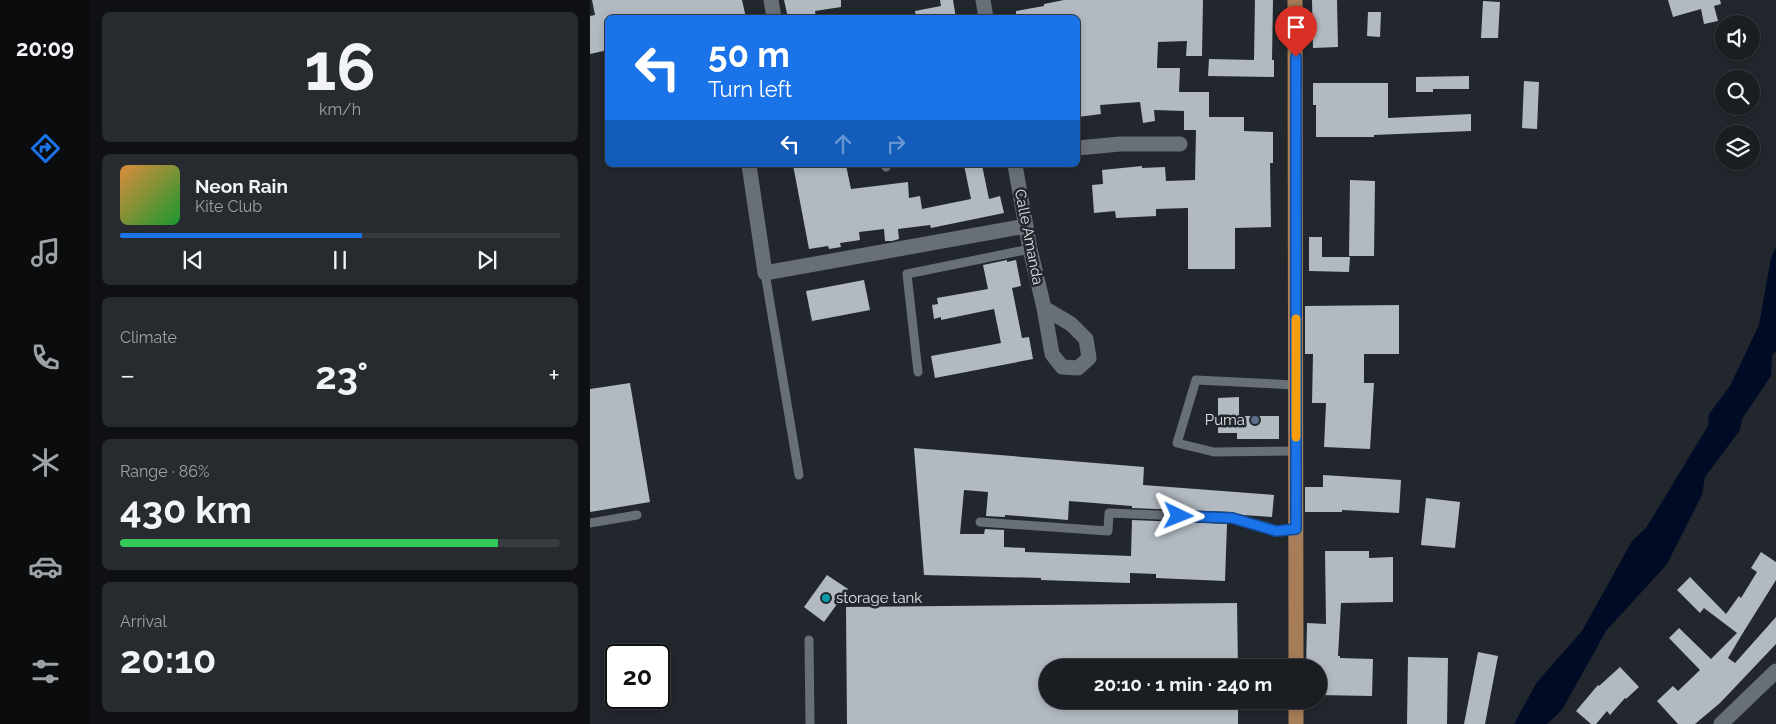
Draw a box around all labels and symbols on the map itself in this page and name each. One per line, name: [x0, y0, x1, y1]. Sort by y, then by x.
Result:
pin: [1275, 6, 1317, 57]
street label: Calle Amanda: [1011, 188, 1047, 286]
place label: Puma: [1205, 411, 1245, 429]
marker: Puma: [1249, 414, 1261, 426]
position arrow: [1152, 489, 1204, 541]
place label: storage tank: [836, 589, 922, 607]
marker: storage tank: [820, 592, 832, 604]
speed limit sign: 20: [605, 644, 670, 709]

